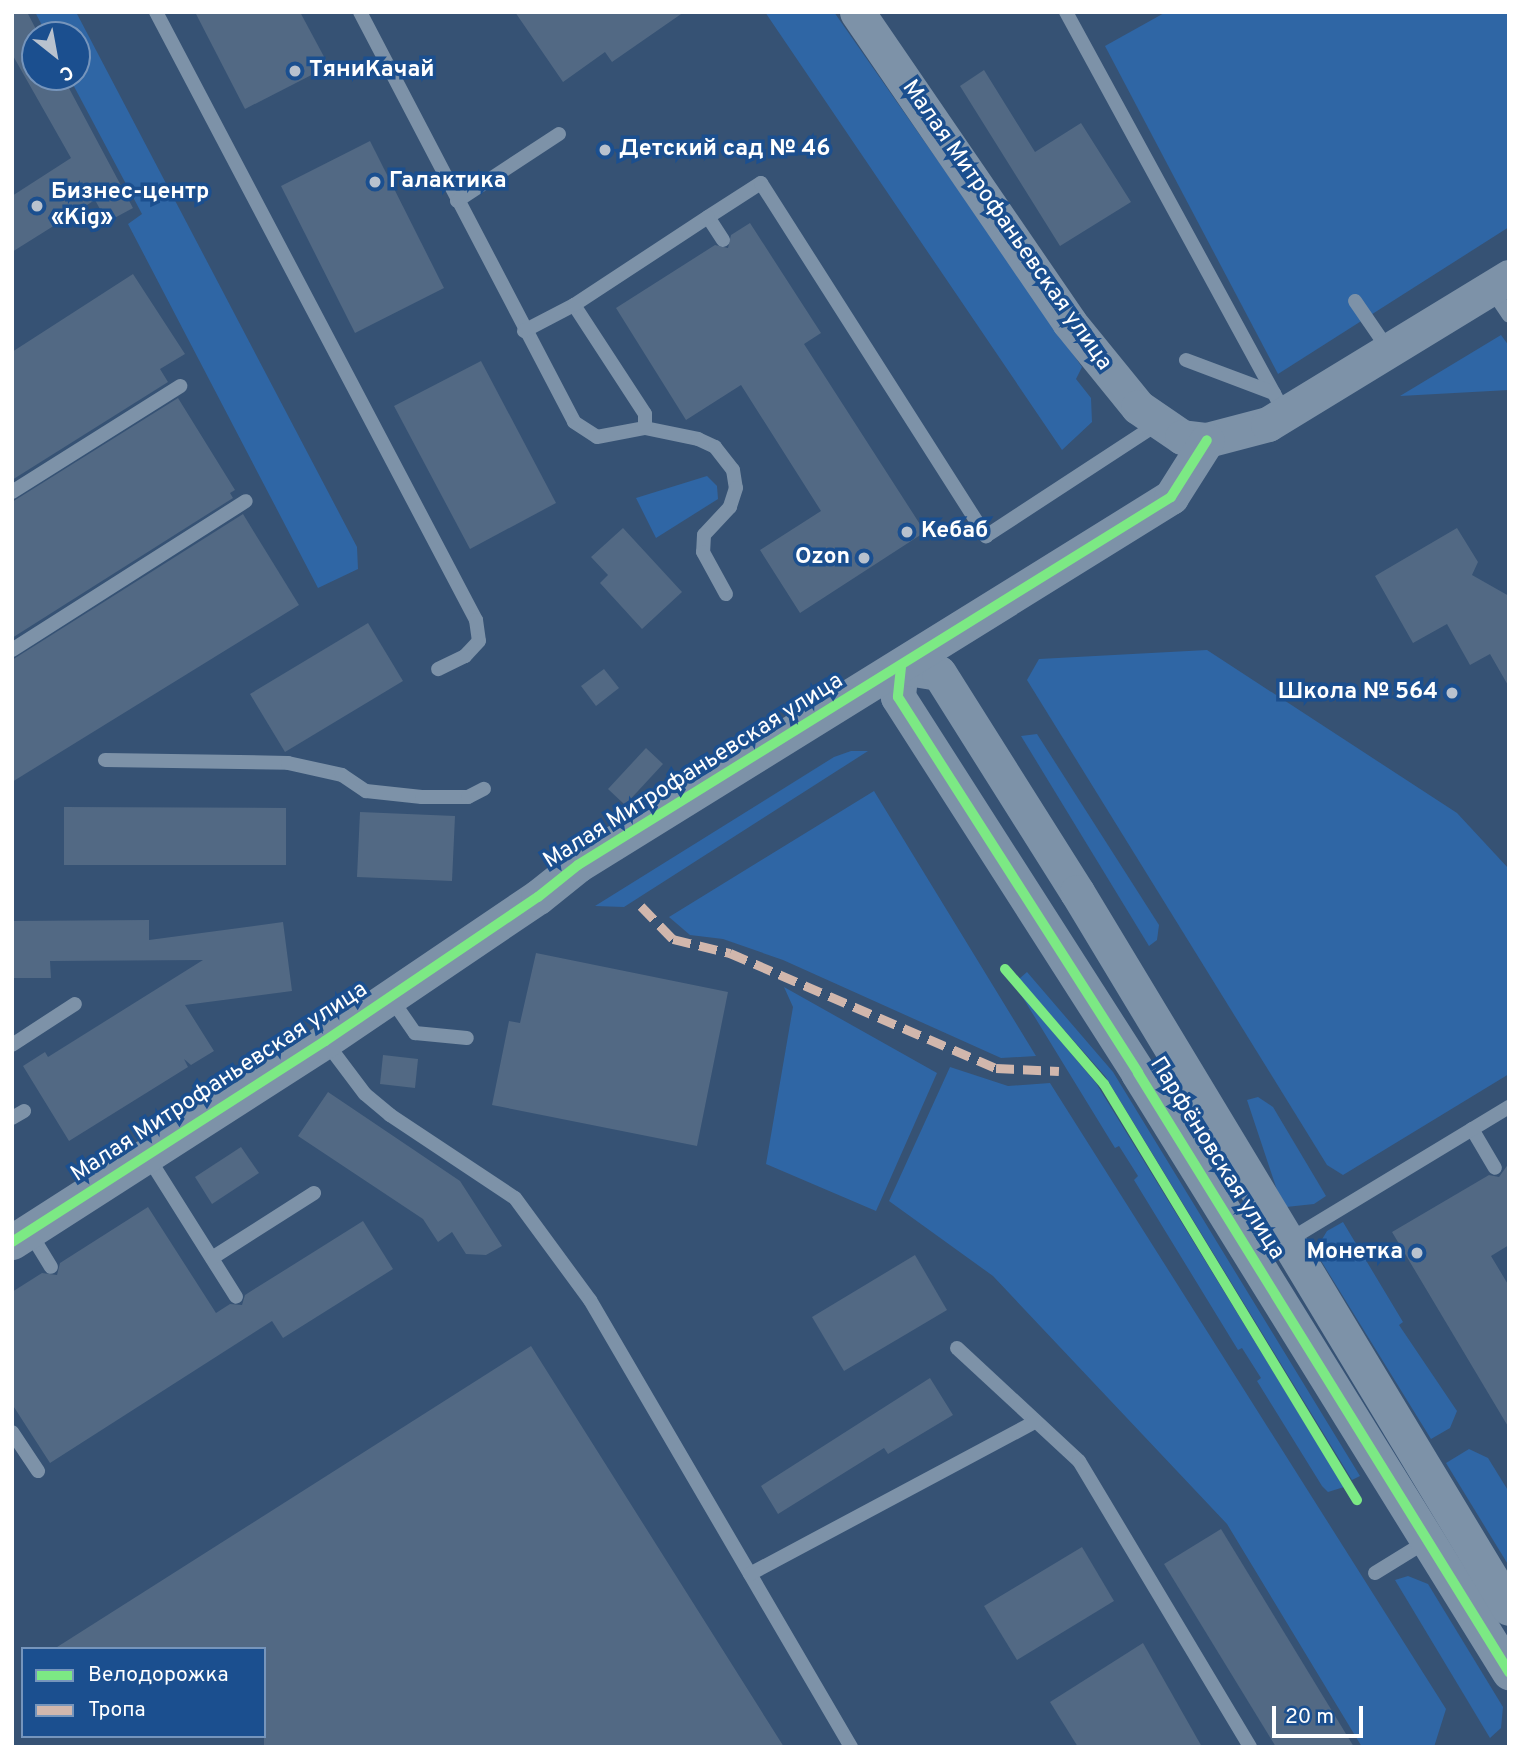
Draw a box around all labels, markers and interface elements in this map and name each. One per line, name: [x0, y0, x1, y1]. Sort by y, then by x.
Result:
north arrow: [21, 21, 91, 91]
place label: ТяниКачай: [309, 57, 435, 85]
text: С: [54, 59, 77, 86]
marker: ТяниКачай: [287, 63, 303, 79]
street label: Малая Митрофаньевская улица: [895, 76, 1117, 376]
place label: Детский сад № 46: [619, 136, 830, 164]
marker: Детский сад № 46: [597, 142, 613, 158]
place label: Галактика: [389, 168, 507, 196]
marker: Галактика: [367, 174, 383, 190]
place label: Бизнес-центр «Kig»: [51, 179, 209, 233]
marker: Бизнес-центр «Kig»: [29, 198, 45, 214]
place label: Кебаб: [921, 518, 988, 546]
marker: Кебаб: [899, 524, 915, 540]
place label: Ozon: [795, 544, 850, 572]
marker: Ozon: [856, 550, 872, 566]
street label: Малая Митрофаньевская улица: [539, 668, 849, 876]
place label: Школа № 564: [1278, 679, 1438, 707]
marker: Школа № 564: [1444, 685, 1460, 701]
street label: Малая Митрофаньевская улица: [67, 977, 373, 1189]
street label: Парфёновская улица: [1142, 1053, 1290, 1265]
place label: Монетка: [1306, 1239, 1403, 1267]
marker: Монетка: [1409, 1245, 1425, 1261]
legend: [21, 1647, 266, 1738]
text: Велодорожка: [88, 1662, 228, 1689]
scale bar: [1276, 1692, 1367, 1736]
text: Тропа: [88, 1697, 146, 1724]
text: 20 m: [1285, 1704, 1334, 1731]

